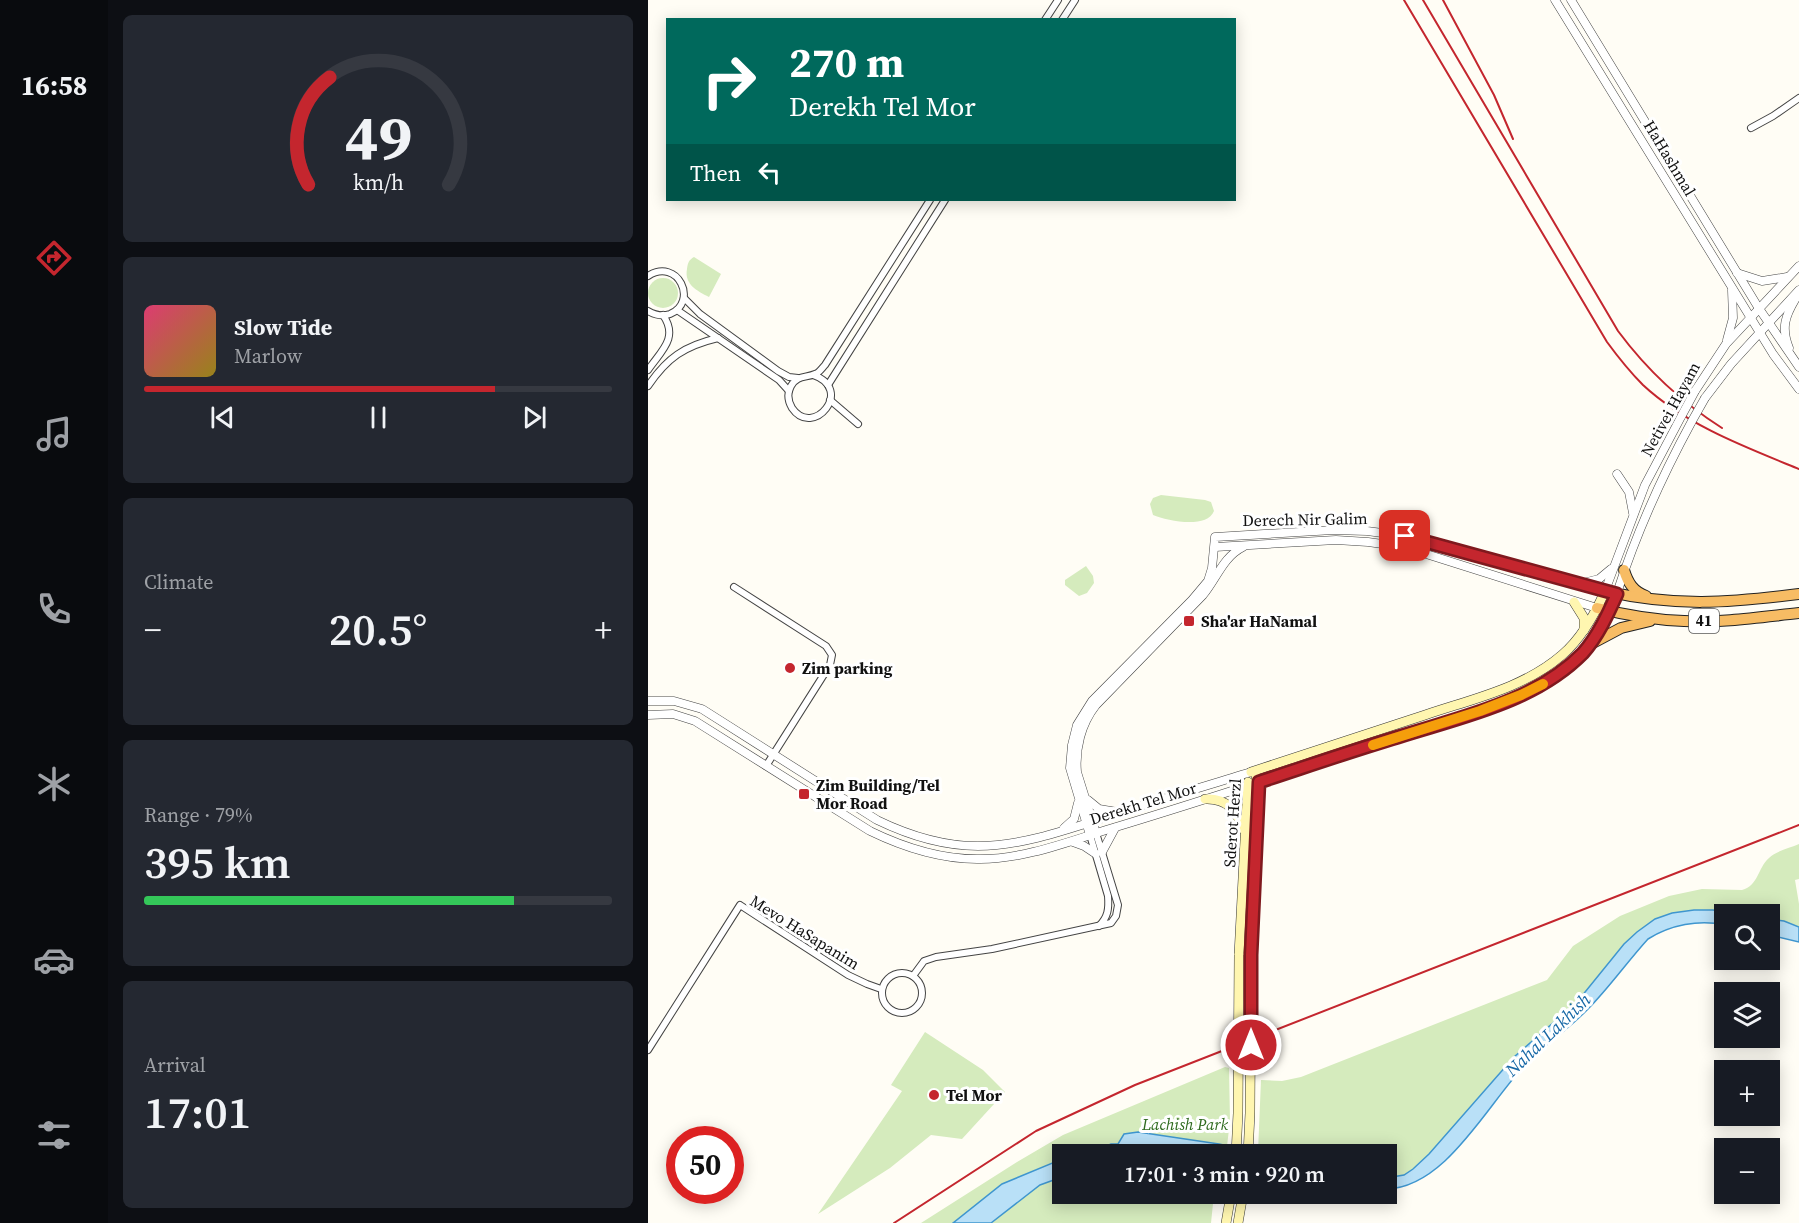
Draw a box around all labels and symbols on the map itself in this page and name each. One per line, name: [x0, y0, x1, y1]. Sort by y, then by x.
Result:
street label: HaHashmal: [1639, 116, 1701, 200]
street label: Netivei Hayam: [1635, 358, 1705, 460]
street label: Derech Nir Galim: [1242, 507, 1368, 531]
pin: [1379, 510, 1430, 561]
road number: 41: [1689, 609, 1719, 633]
place label: Sha'ar HaNamal: [1201, 610, 1317, 632]
marker: Sha'ar HaNamal: [1182, 614, 1196, 628]
place label: Zim parking: [802, 657, 893, 679]
marker: Zim parking: [783, 661, 797, 675]
place label: Zim Building/Tel Mor Road: [816, 774, 940, 814]
street label: Derekh Tel Mor: [1087, 776, 1199, 830]
street label: Sderot Herzl: [1218, 778, 1246, 868]
marker: Zim Building/Tel Mor Road: [797, 787, 811, 801]
street label: Mevo HaSapanim: [746, 890, 864, 974]
water label: Nahal Lakhish: [1499, 987, 1596, 1083]
position arrow: [1219, 1013, 1283, 1077]
place label: Tel Mor: [946, 1084, 1003, 1106]
marker: Tel Mor: [927, 1088, 941, 1102]
park label: Lachish Park: [1141, 1113, 1228, 1135]
speed limit sign: 50: [666, 1126, 744, 1204]

